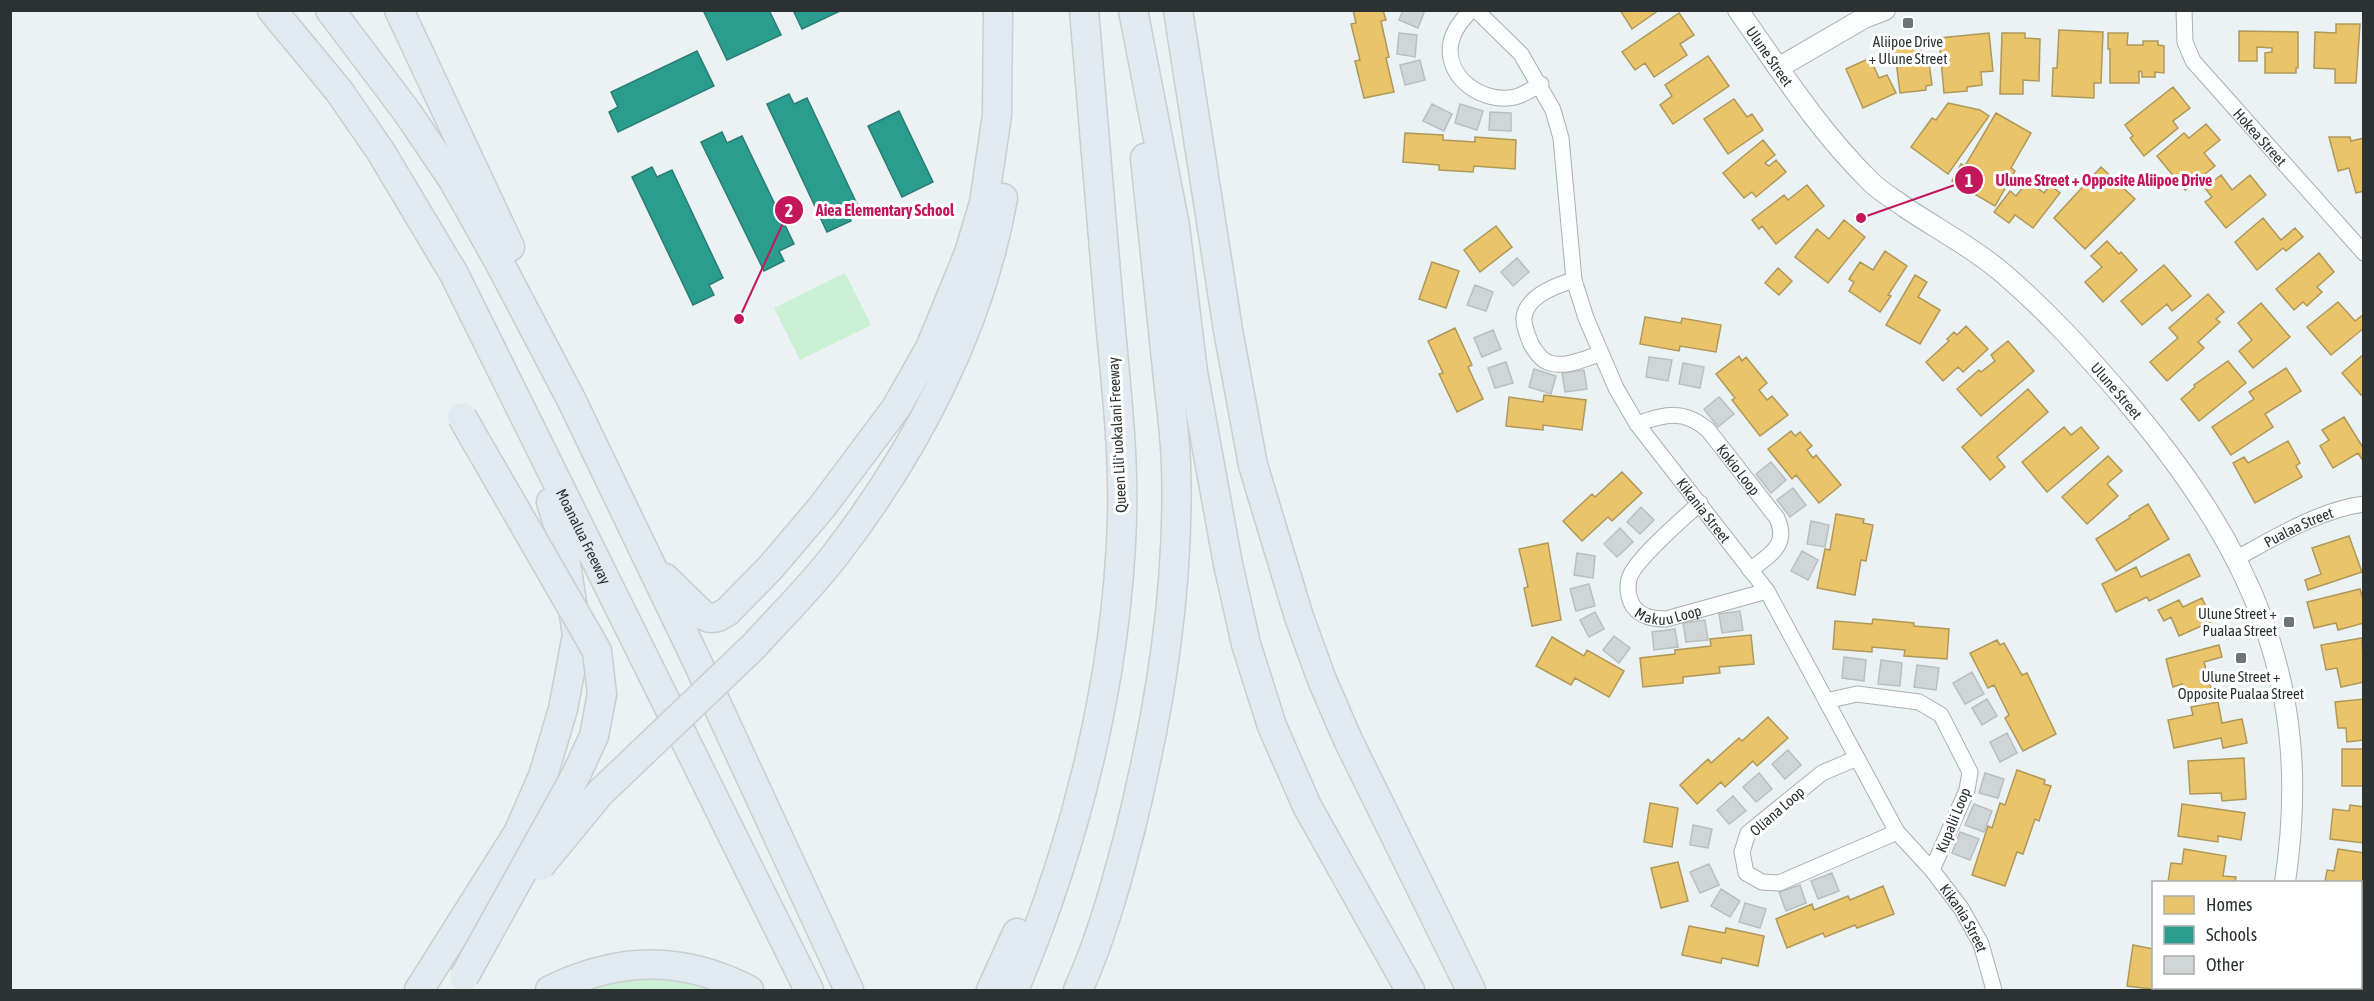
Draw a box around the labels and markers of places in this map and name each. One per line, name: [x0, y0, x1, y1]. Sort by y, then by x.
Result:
marker: Aliipoe Drive + Ulune Street: [1901, 16, 1915, 30]
place label: Aliipoe Drive + Ulune Street: [1869, 33, 1947, 67]
callout: Ulune Street + Opposite Aliipoe Drive: [1954, 163, 2225, 197]
callout: Aiea Elementary School: [774, 193, 967, 227]
place label: Ulune Street + Pualaa Street: [2198, 605, 2277, 639]
marker: Ulune Street + Pualaa Street: [2282, 615, 2296, 629]
marker: Ulune Street + Opposite Pualaa Street: [2234, 651, 2248, 665]
place label: Ulune Street + Opposite Pualaa Street: [2178, 668, 2304, 702]

